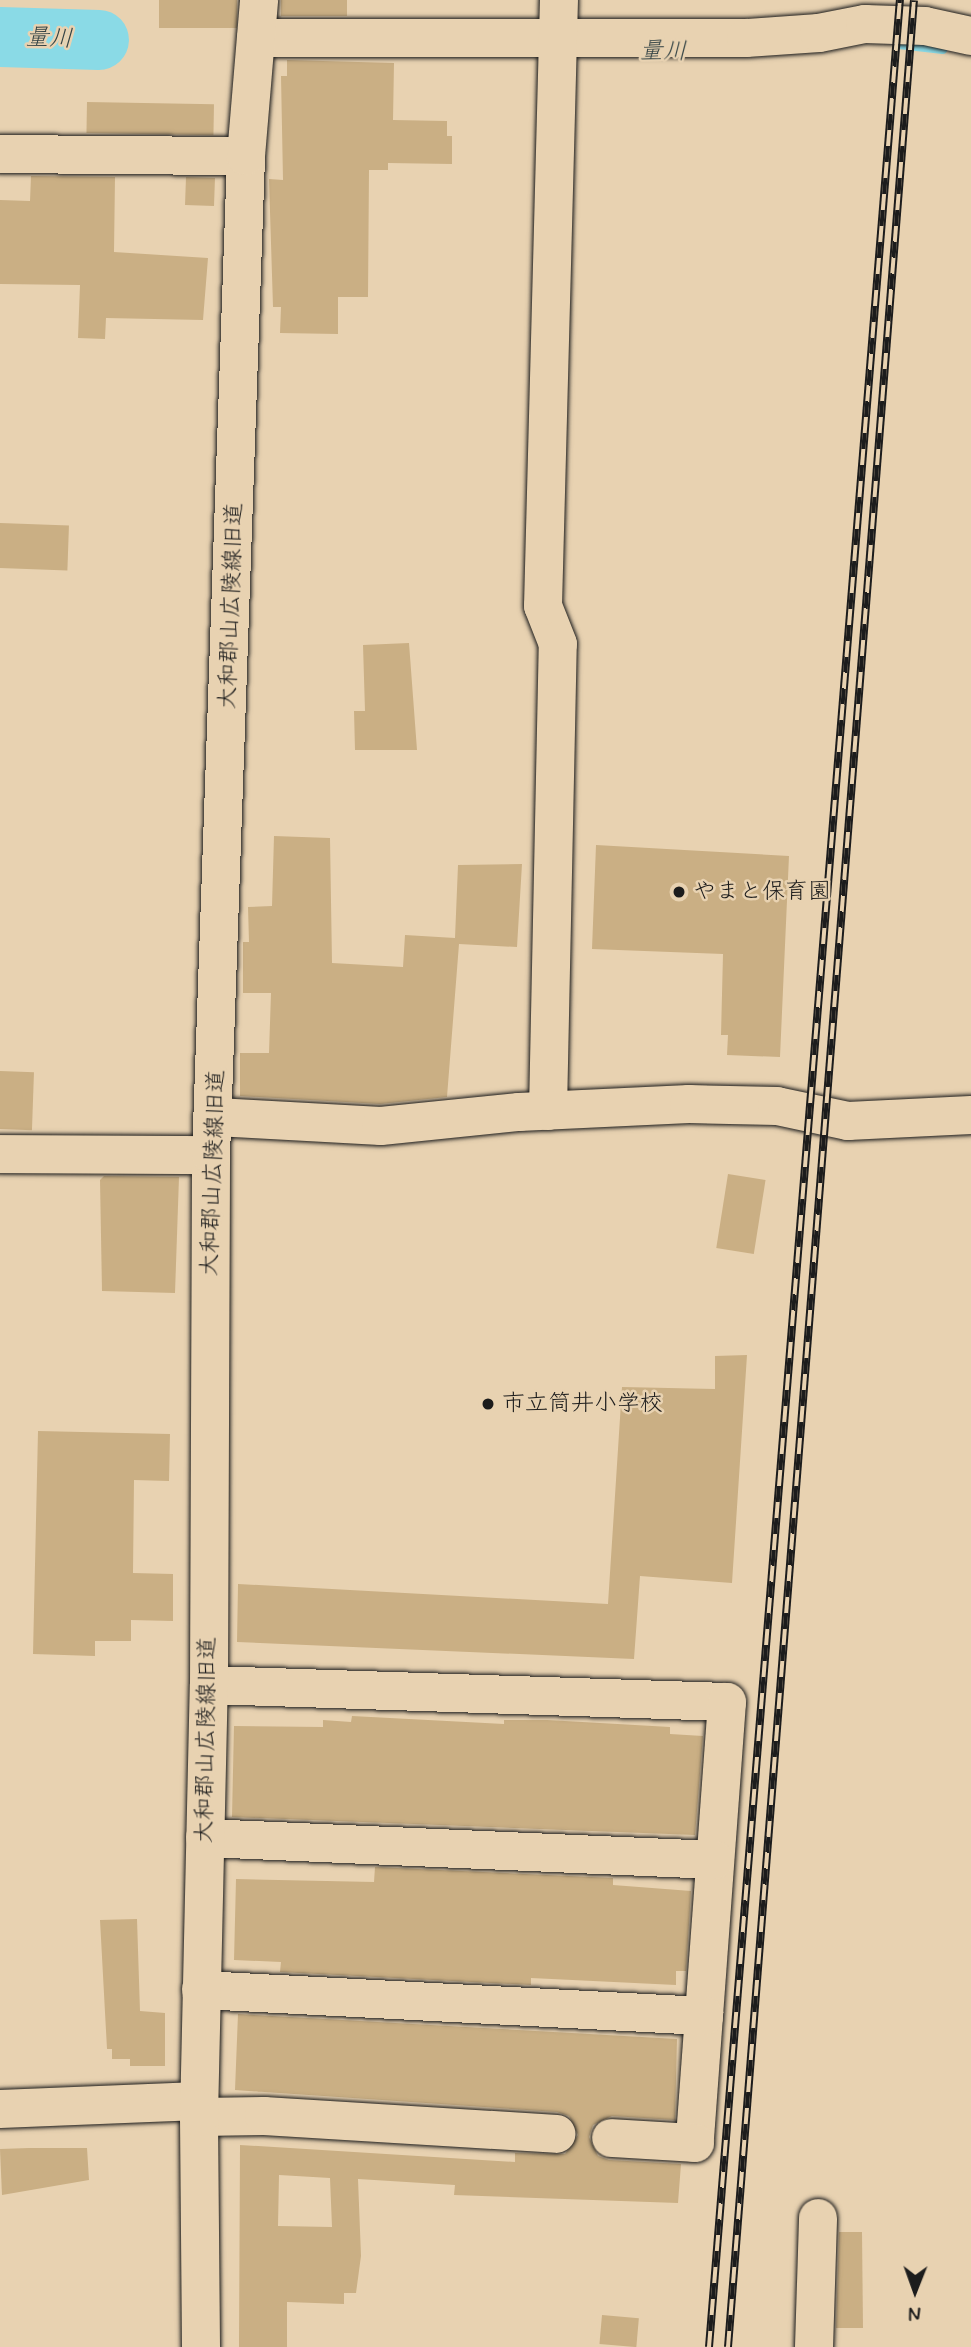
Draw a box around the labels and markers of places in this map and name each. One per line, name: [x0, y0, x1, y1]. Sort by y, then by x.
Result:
place label: やまと保育園: [693, 878, 831, 906]
marker: やまと保育園: [671, 884, 687, 900]
place label: 市立筒井小学校: [502, 1390, 663, 1418]
marker: 市立筒井小学校: [480, 1396, 496, 1412]

